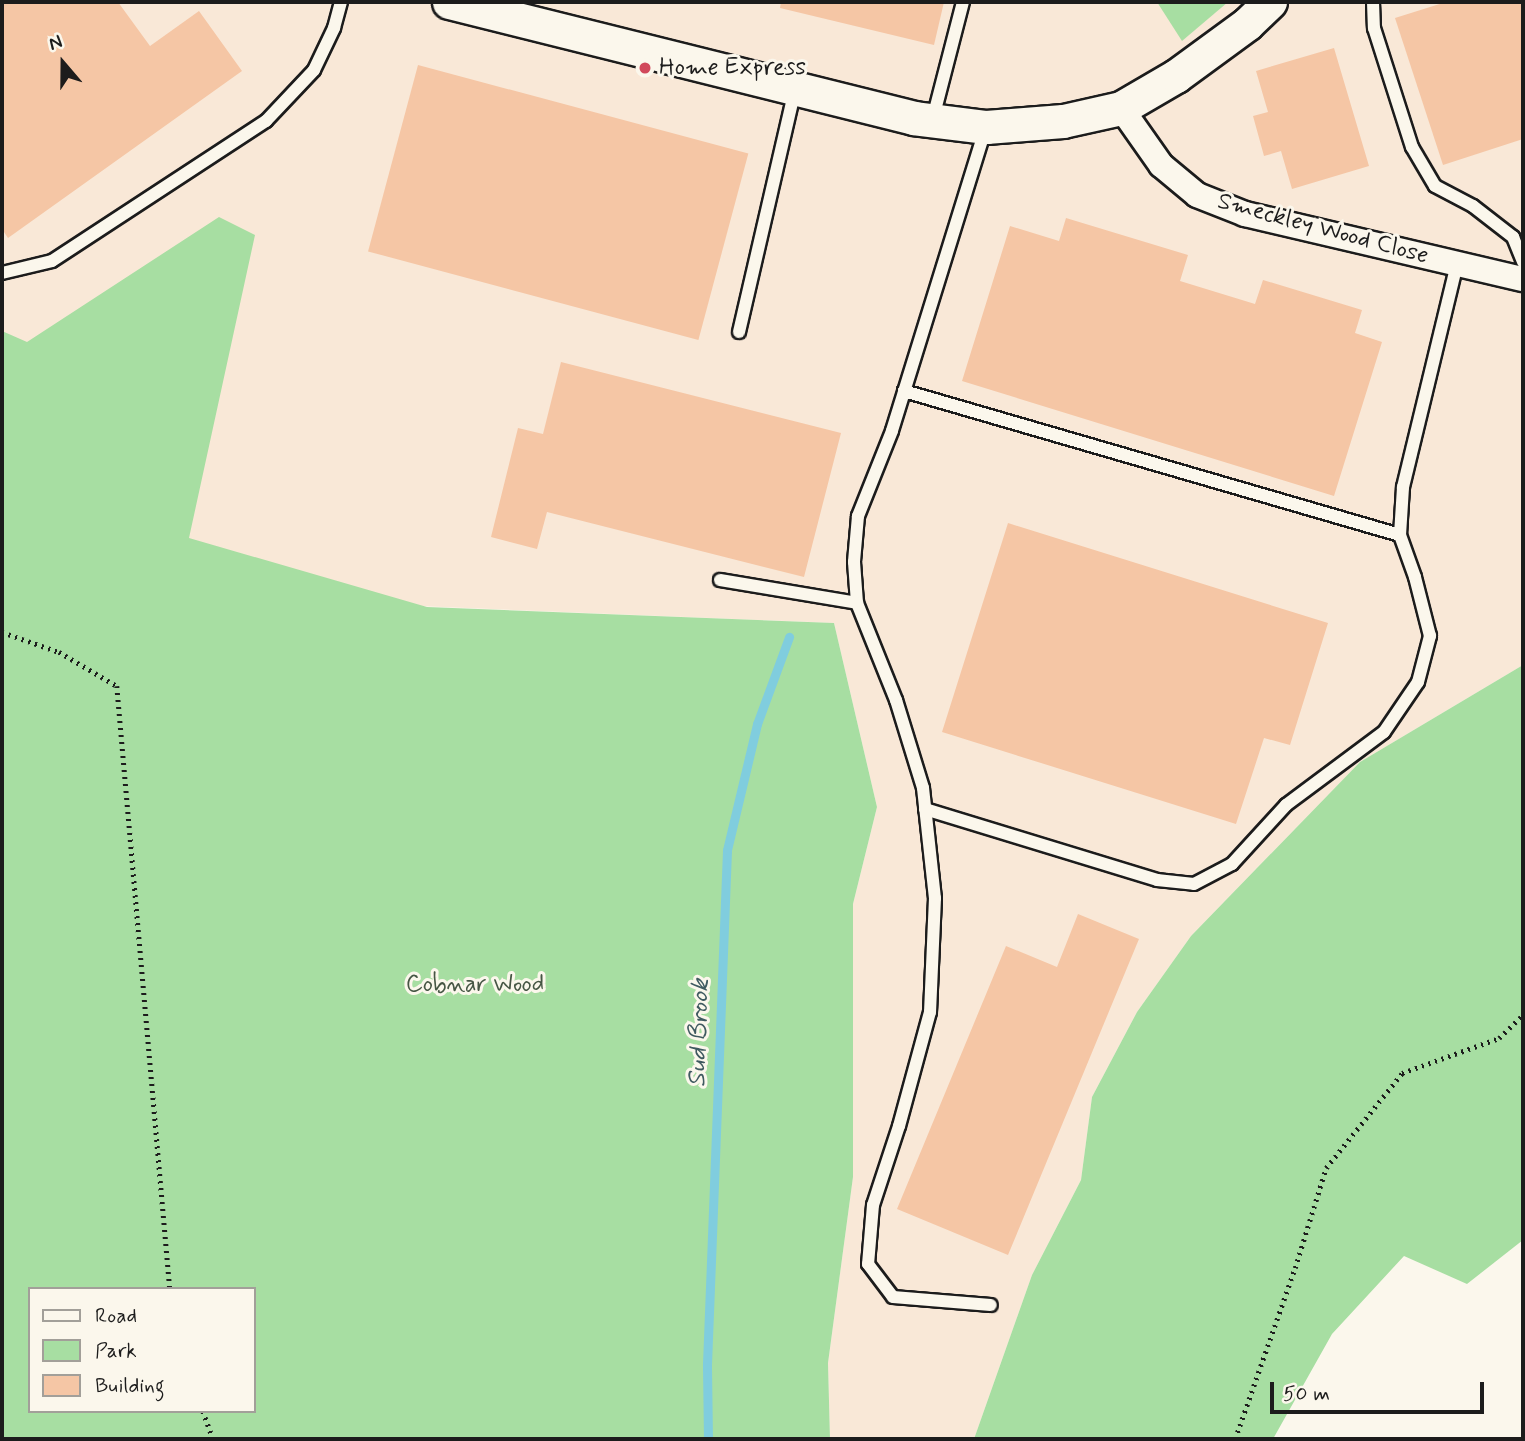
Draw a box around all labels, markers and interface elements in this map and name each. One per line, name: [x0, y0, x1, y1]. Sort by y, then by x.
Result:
north arrow: [28, 28, 98, 98]
text: N: [45, 29, 66, 57]
place label: Home Express: [659, 54, 807, 82]
marker: Home Express: [637, 60, 653, 76]
street label: Smeckley Wood Close: [1214, 187, 1432, 271]
park label: Cobnar Wood: [405, 971, 545, 999]
water label: Sud Brook: [683, 979, 717, 1087]
legend: [28, 1287, 256, 1413]
text: Road: [95, 1302, 137, 1330]
text: Park: [95, 1337, 137, 1365]
scale bar: [1273, 1368, 1486, 1412]
text: Building: [95, 1372, 165, 1400]
text: 50 m: [1283, 1380, 1330, 1408]

